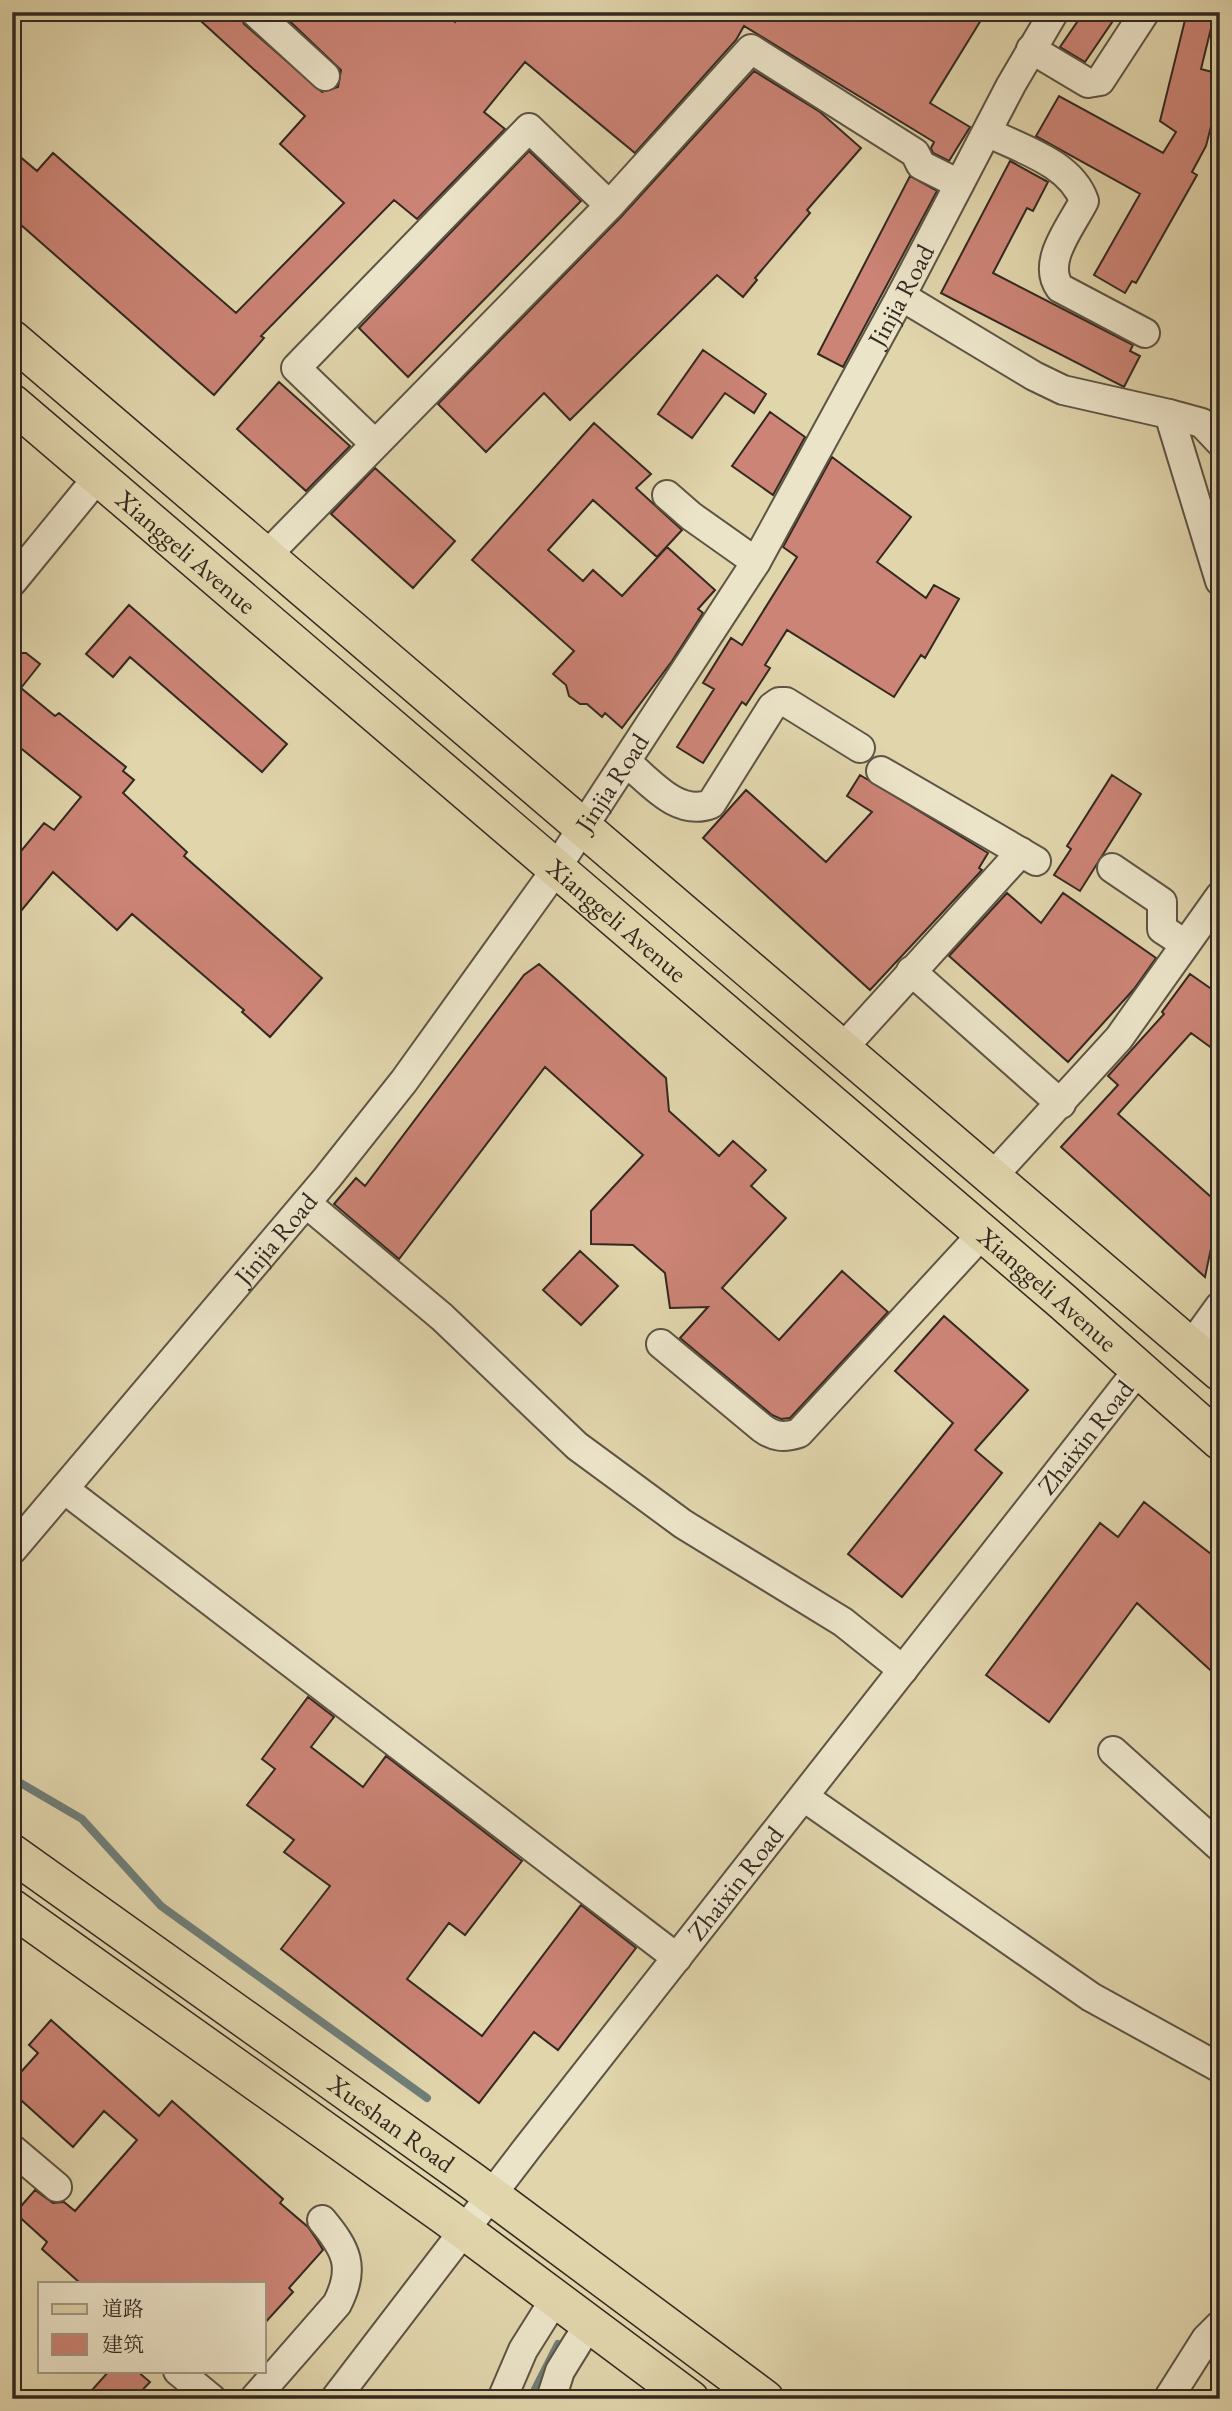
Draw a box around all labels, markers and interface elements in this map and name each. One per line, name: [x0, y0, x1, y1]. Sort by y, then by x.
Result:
street label: Jinjia Road: [859, 238, 942, 354]
street label: Xianggeli Avenue: [108, 482, 263, 621]
street label: Jinjia Road: [566, 726, 657, 840]
street label: Xianggeli Avenue: [539, 850, 694, 990]
street label: Jinjia Road: [225, 1185, 325, 1294]
street label: Xianggeli Avenue: [970, 1219, 1124, 1359]
street label: Zhaixin Road: [1030, 1372, 1142, 1501]
street label: Zhaixin Road: [680, 1818, 791, 1947]
street label: Xueshan Road: [321, 2066, 462, 2181]
legend: [38, 2282, 266, 2372]
text: 道路: [102, 2295, 144, 2322]
text: 建筑: [102, 2331, 144, 2358]

